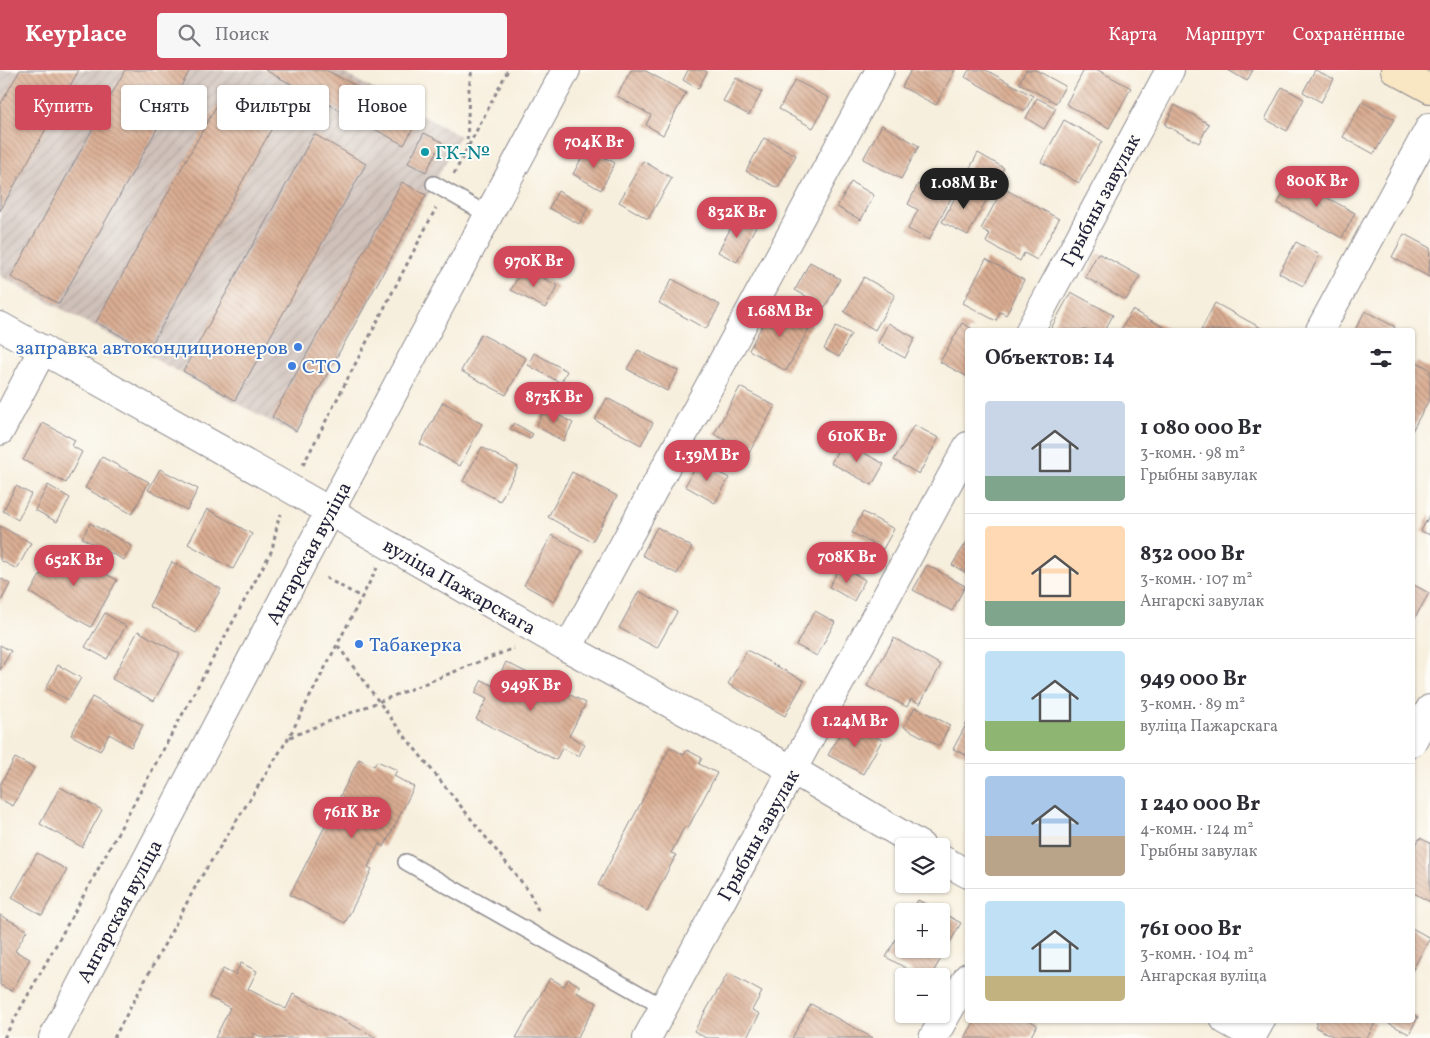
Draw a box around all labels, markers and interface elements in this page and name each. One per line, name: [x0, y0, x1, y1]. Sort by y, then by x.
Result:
search box: [157, 13, 507, 58]
text: Keyplace: [25, 18, 127, 52]
icon: search: [175, 21, 203, 49]
text: Поиск: [215, 22, 269, 48]
text: Карта: [1108, 23, 1157, 48]
text: Маршрут: [1185, 23, 1265, 48]
text: Сохранённые: [1293, 23, 1405, 48]
chip: Купить: [15, 85, 111, 130]
chip: Снять: [121, 85, 207, 130]
chip: Фильтры: [217, 85, 329, 130]
chip: Новое: [339, 85, 425, 130]
pin: 704K Br: [548, 126, 640, 169]
street label: Грыбны завулак: [1055, 129, 1149, 272]
text: 704K Br: [564, 132, 624, 154]
place label: ГК-№: [435, 140, 490, 168]
marker: ГК-№: [419, 146, 431, 158]
pin: 800K Br: [1271, 166, 1363, 208]
pin: 1.08M Br: [912, 168, 1016, 210]
text: 800K Br: [1286, 171, 1348, 193]
text: 1.08M Br: [931, 173, 997, 195]
pin: 832K Br: [691, 196, 783, 239]
text: 832K Br: [708, 202, 766, 224]
pin: 970K Br: [488, 246, 580, 288]
text: 970K Br: [505, 251, 563, 273]
pin: 1.68M Br: [728, 296, 832, 338]
text: 1.68M Br: [747, 301, 813, 323]
place label: заправка автокондиционеров: [16, 335, 288, 363]
marker: заправка автокондиционеров: [292, 341, 304, 353]
text: Объектов: 14: [985, 344, 1115, 373]
icon: filters: [1367, 344, 1395, 372]
place label: СТО: [302, 354, 341, 382]
marker: СТО: [286, 360, 298, 372]
pin: 873K Br: [508, 382, 600, 424]
text: 873K Br: [525, 387, 583, 409]
text: 1 080 000 Br: [1140, 414, 1262, 443]
pin: 610K Br: [811, 420, 903, 463]
icon: home: [1025, 421, 1085, 481]
text: 610K Br: [828, 426, 886, 448]
pin: 1.39M Br: [655, 440, 759, 482]
text: 3-комн. · 98 m²: [1140, 443, 1245, 465]
text: 1.39M Br: [675, 445, 739, 467]
text: Грыбны завулак: [1140, 465, 1257, 487]
street label: Ангарская вуліца: [260, 477, 359, 631]
street label: вуліца Пажарскага: [377, 532, 541, 643]
text: 832 000 Br: [1140, 540, 1245, 569]
pin: 708K Br: [801, 542, 893, 584]
pin: 652K Br: [28, 544, 120, 587]
icon: home: [1025, 546, 1085, 606]
text: 708K Br: [818, 547, 876, 569]
text: 652K Br: [45, 550, 103, 572]
text: 3-комн. · 107 m²: [1140, 569, 1252, 591]
text: Ангарскі завулак: [1140, 591, 1264, 613]
place label: Табакерка: [369, 632, 462, 660]
marker: Табакерка: [353, 638, 365, 650]
text: 949 000 Br: [1140, 665, 1247, 694]
pin: 949K Br: [485, 670, 577, 712]
icon: home: [1025, 671, 1085, 731]
text: 949K Br: [501, 675, 561, 697]
text: 3-комн. · 89 m²: [1140, 694, 1245, 716]
pin: 1.24M Br: [803, 706, 907, 748]
text: 1.24M Br: [822, 711, 888, 733]
text: вуліца Пажарскага: [1140, 716, 1278, 738]
street label: Грыбны завулак: [712, 765, 808, 907]
text: 1 240 000 Br: [1140, 790, 1260, 819]
pin: 761K Br: [306, 796, 398, 839]
icon: home: [1025, 796, 1085, 856]
text: 761K Br: [324, 802, 380, 824]
text: 4-комн. · 124 m²: [1140, 819, 1253, 841]
street label: Ангарская вуліца: [71, 835, 170, 989]
map controls: [895, 838, 950, 1023]
button: layers: [895, 838, 950, 893]
text: Грыбны завулак: [1140, 841, 1257, 863]
button: +: [895, 903, 950, 958]
text: 761 000 Br: [1140, 915, 1241, 944]
icon: home: [1025, 921, 1085, 981]
text: 3-комн. · 104 m²: [1140, 944, 1254, 966]
text: Ангарская вуліца: [1140, 966, 1267, 988]
button: −: [895, 968, 950, 1023]

